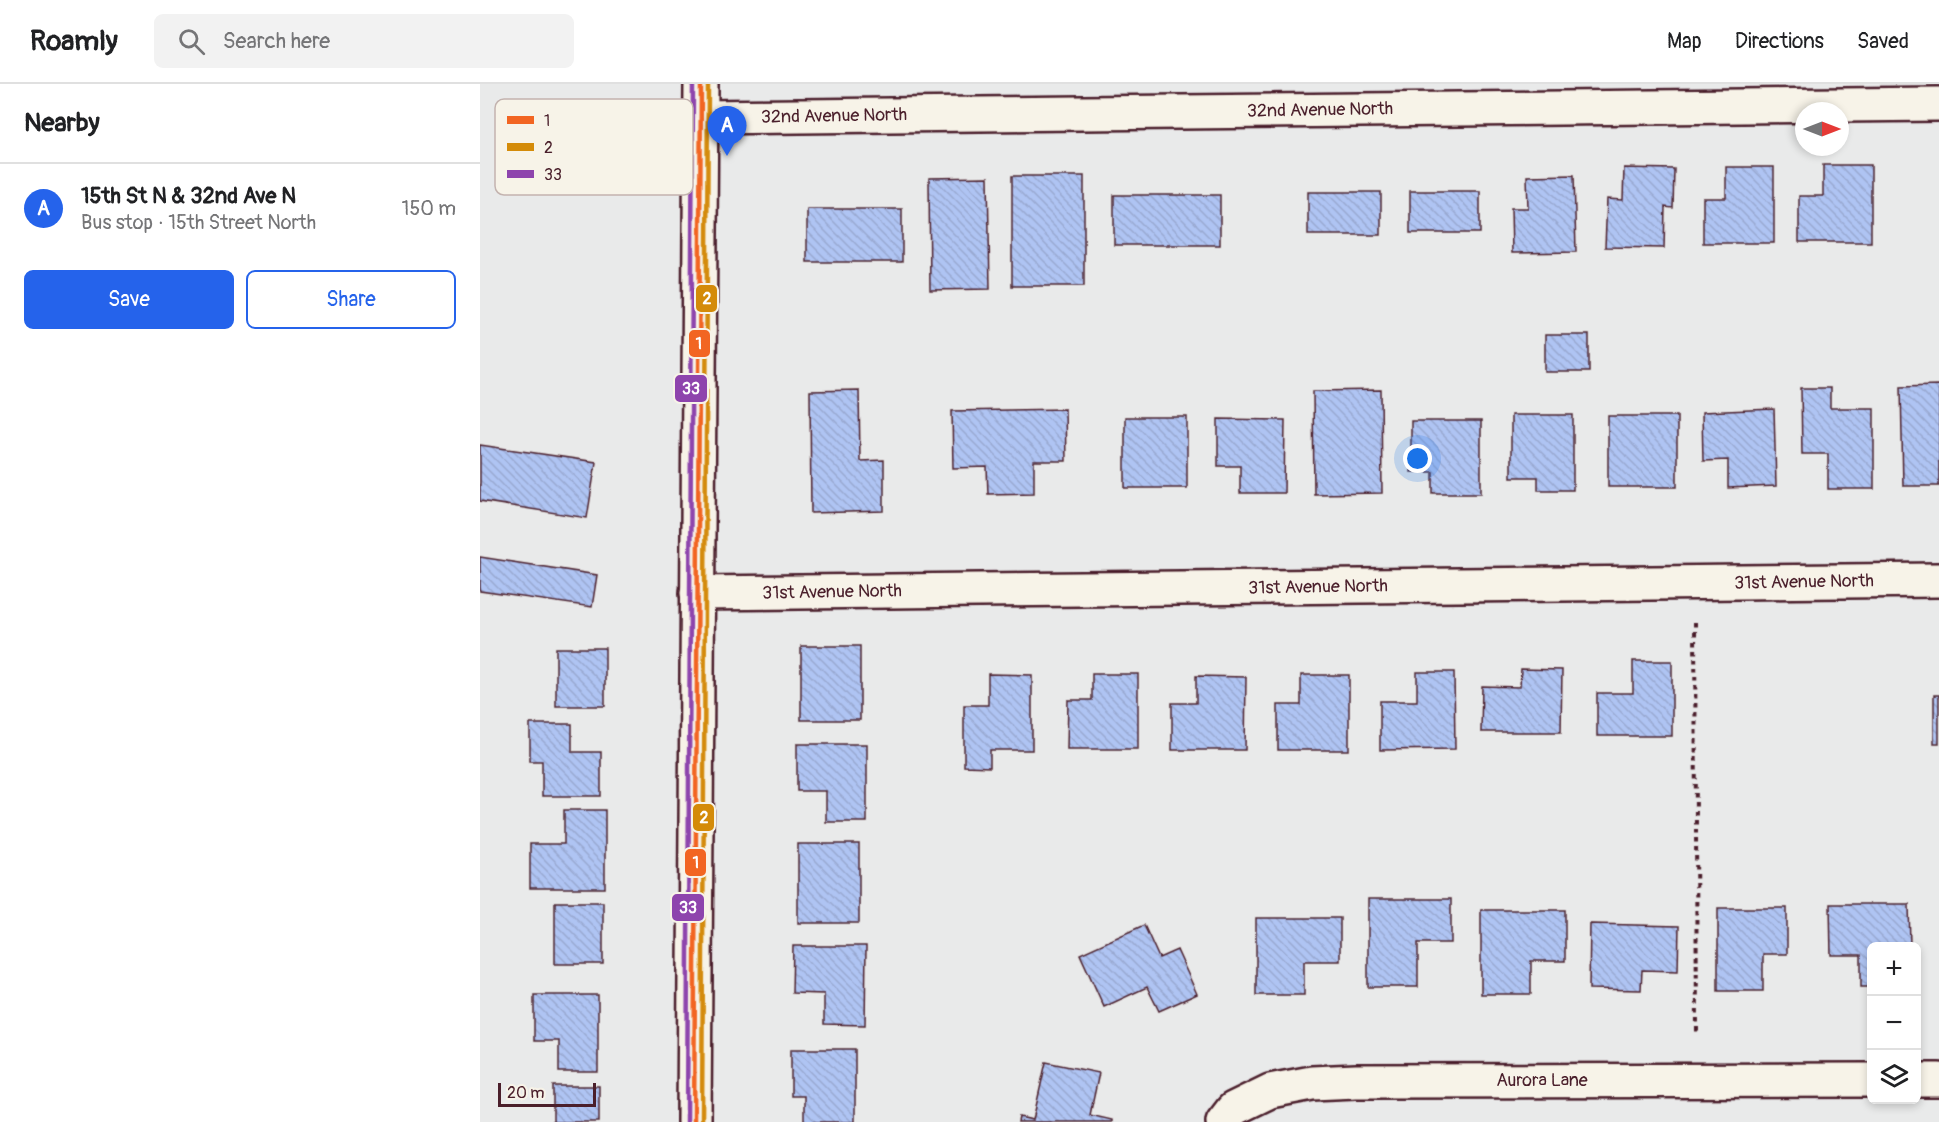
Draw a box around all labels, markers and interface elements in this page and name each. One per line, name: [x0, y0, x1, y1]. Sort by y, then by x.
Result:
search box: [154, 14, 574, 68]
text: Roamly: [30, 24, 118, 59]
icon: search: [175, 25, 208, 58]
text: Search here: [223, 27, 330, 55]
text: Map: [1667, 28, 1702, 55]
text: Directions: [1735, 28, 1824, 55]
text: Saved: [1857, 28, 1909, 55]
street label: 32nd Avenue North: [1247, 97, 1393, 123]
legend: [495, 99, 693, 195]
north arrow: [1795, 102, 1849, 156]
street label: 32nd Avenue North: [761, 103, 907, 129]
pin: A: [708, 106, 746, 156]
text: Nearby: [24, 107, 100, 139]
text: 1: [544, 111, 550, 131]
text: 2: [544, 138, 553, 158]
text: 33: [544, 165, 562, 185]
text: 15th St N & 32nd Ave N: [81, 182, 296, 210]
text: A: [37, 196, 50, 221]
text: 150 m: [402, 196, 456, 221]
text: Bus stop · 15th Street North: [81, 210, 316, 235]
button: Save: [24, 270, 234, 329]
button: Share: [246, 270, 456, 329]
line badge: 2: [695, 284, 718, 313]
text: 2: [703, 289, 712, 309]
line badge: 1: [688, 329, 711, 358]
text: 1: [696, 334, 702, 354]
line badge: 33: [674, 374, 708, 403]
text: 33: [682, 379, 700, 399]
your location: [1403, 444, 1432, 473]
street label: 31st Avenue North: [1734, 569, 1874, 595]
street label: 31st Avenue North: [1248, 574, 1388, 600]
street label: 31st Avenue North: [762, 579, 902, 605]
line badge: 2: [692, 803, 715, 832]
text: 2: [700, 808, 709, 828]
line badge: 1: [684, 848, 707, 877]
text: 1: [693, 853, 699, 873]
line badge: 33: [671, 893, 705, 922]
text: 33: [679, 898, 697, 918]
map controls: [1867, 942, 1921, 1104]
button: +: [1867, 942, 1921, 996]
button: −: [1867, 996, 1921, 1050]
button: layers: [1867, 1050, 1921, 1104]
street label: Aurora Lane: [1496, 1069, 1588, 1092]
scale bar: [498, 1080, 596, 1108]
text: 20 m: [507, 1083, 545, 1103]

